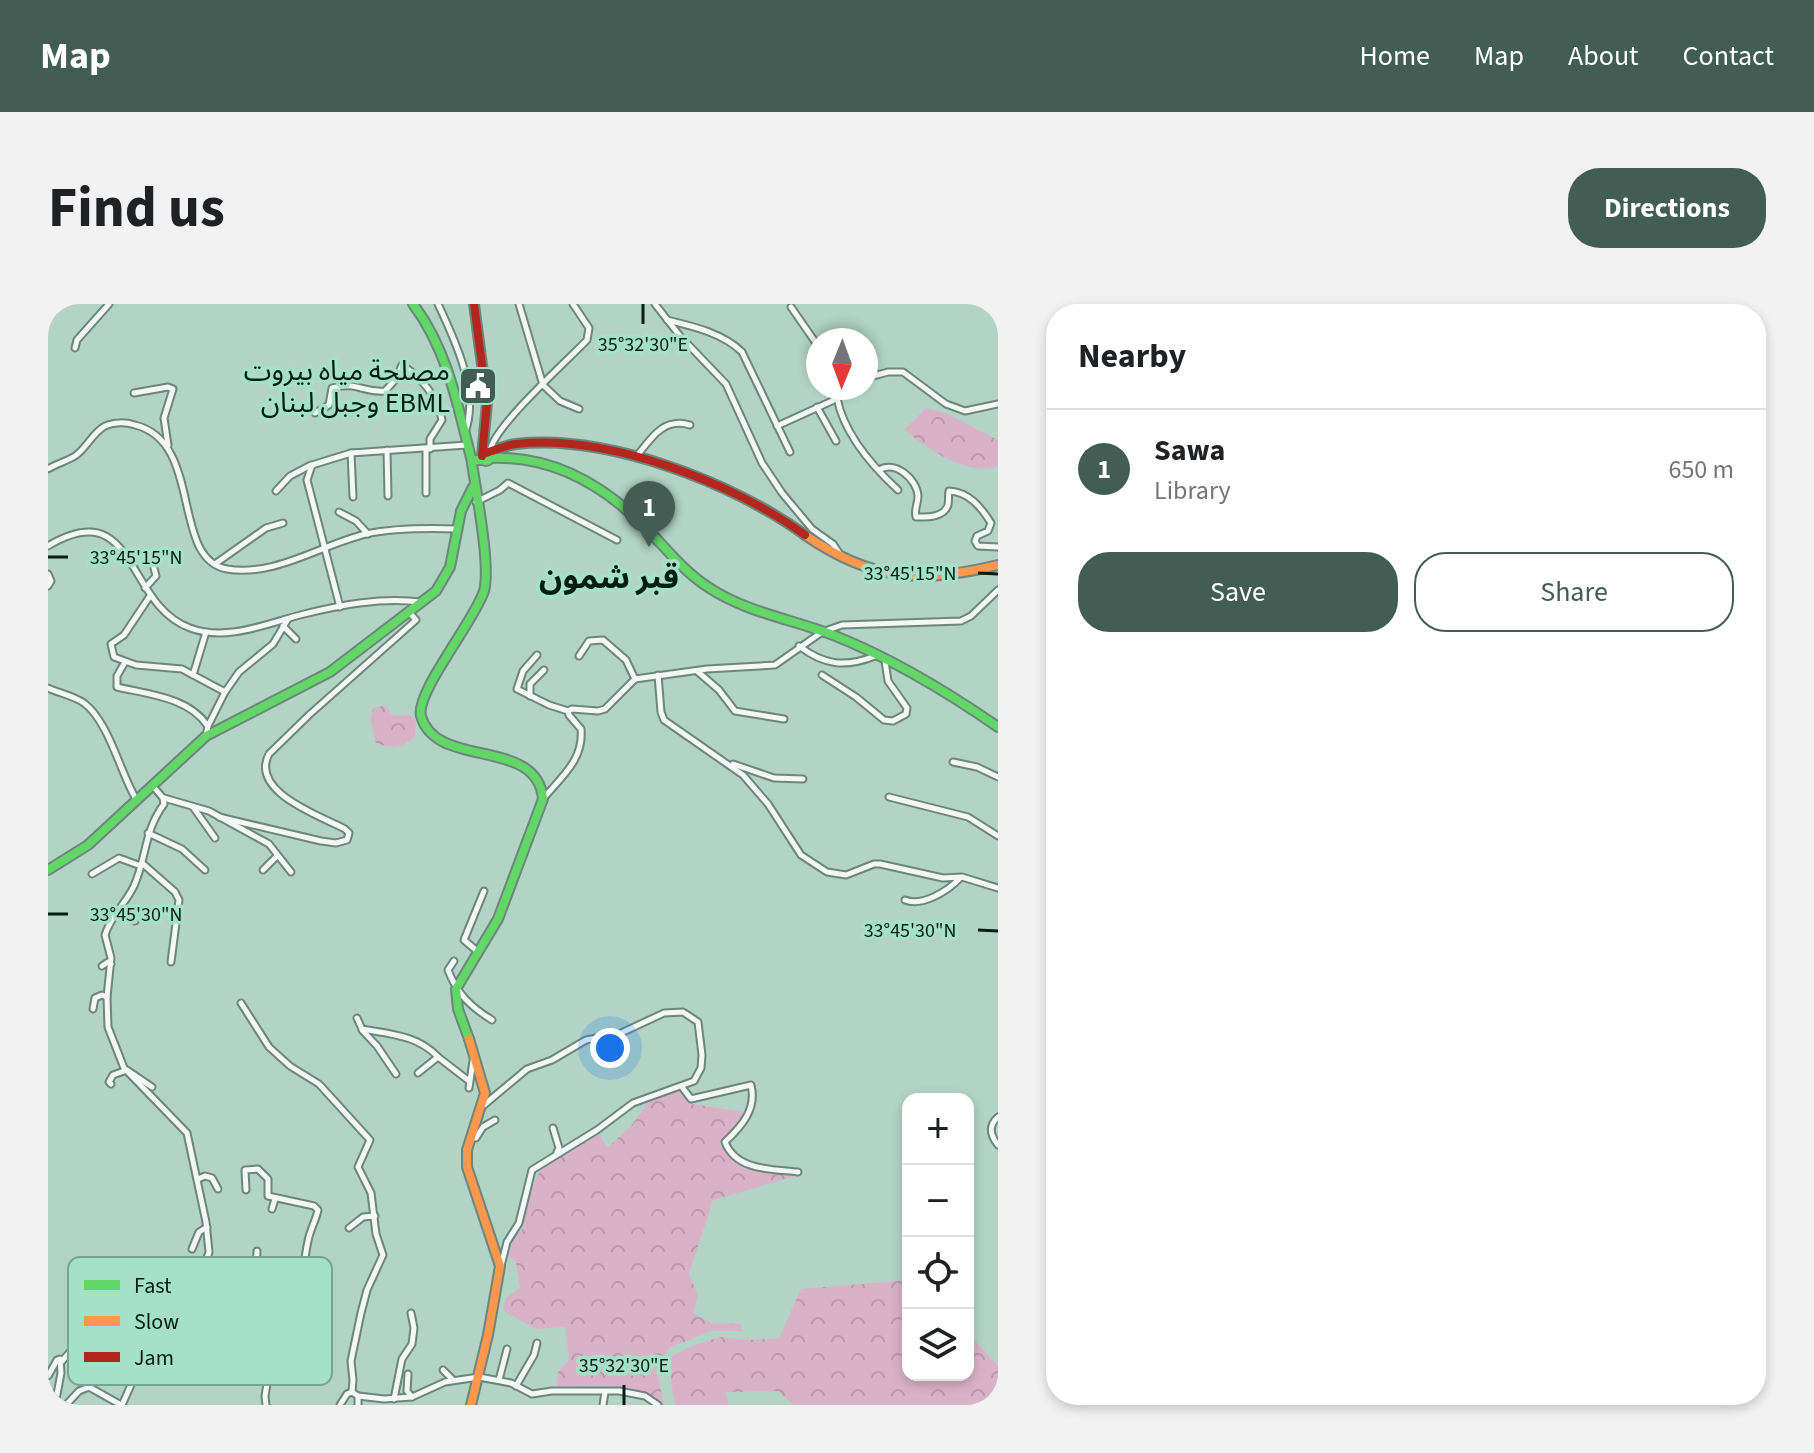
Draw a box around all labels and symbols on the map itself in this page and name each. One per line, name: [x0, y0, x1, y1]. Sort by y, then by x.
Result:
north arrow: [806, 328, 878, 400]
text: 35°32'30"E: [598, 331, 688, 359]
place label: مصلحة مياه بيروت وجبل لبنان EBML: [244, 351, 450, 423]
public building icon: مصلحة مياه بيروت وجبل لبنان EBML: [457, 365, 499, 407]
pin: 1: [623, 481, 675, 547]
text: 33°45'15"N: [90, 544, 182, 572]
district label: قبر شمون: [539, 555, 679, 601]
text: 33°45'15"N: [864, 560, 956, 588]
text: 33°45'30"N: [90, 901, 182, 929]
text: 33°45'30"N: [864, 917, 956, 945]
your location: [590, 1028, 630, 1068]
legend: [68, 1257, 332, 1385]
text: Fast: [134, 1270, 172, 1302]
text: Slow: [134, 1306, 179, 1338]
text: Jam: [134, 1342, 174, 1374]
text: 35°32'30"E: [579, 1352, 669, 1380]

